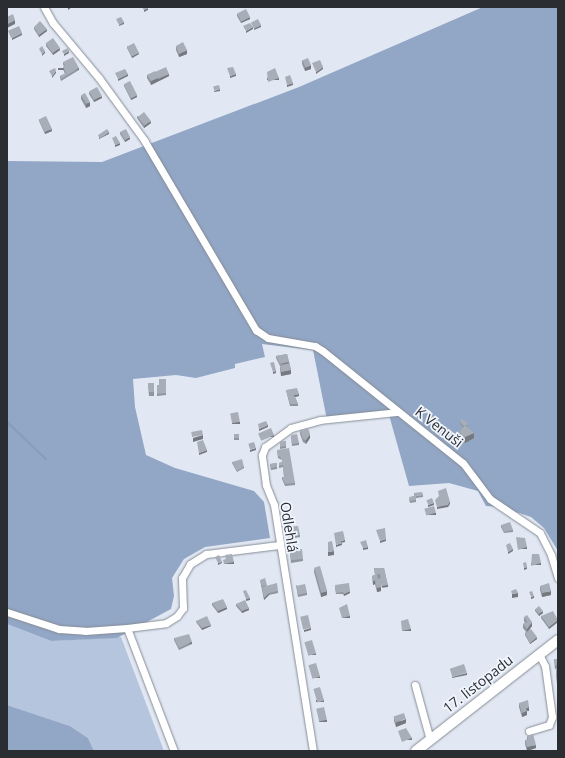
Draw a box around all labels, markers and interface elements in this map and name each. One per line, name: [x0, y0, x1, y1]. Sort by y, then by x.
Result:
street label: K Venuši: [412, 403, 466, 451]
street label: Odlehlá: [277, 501, 301, 553]
street label: 17. listopadu: [440, 652, 516, 716]

